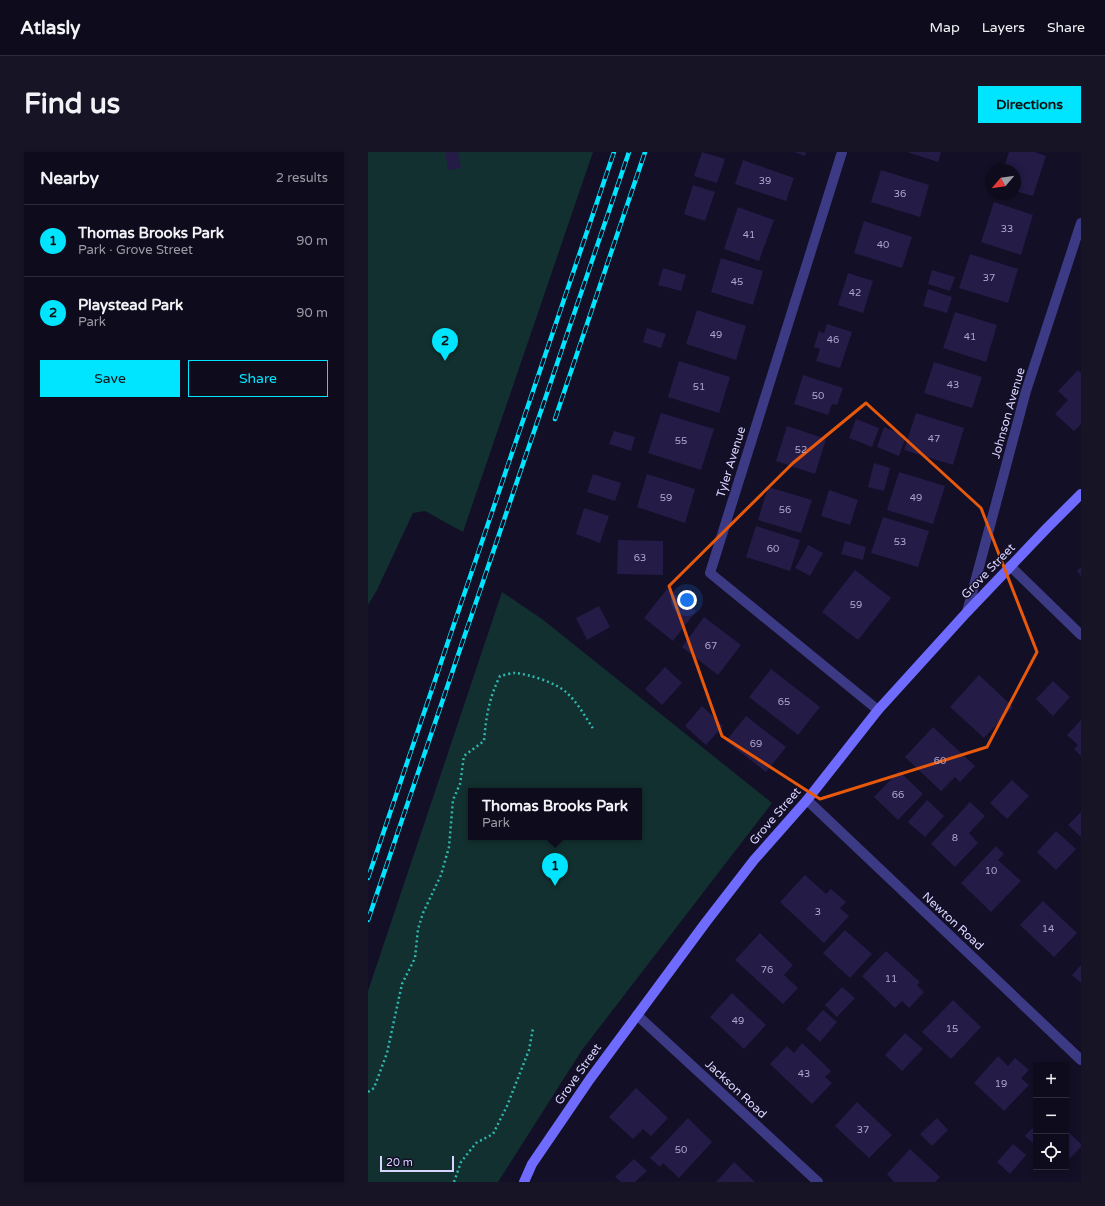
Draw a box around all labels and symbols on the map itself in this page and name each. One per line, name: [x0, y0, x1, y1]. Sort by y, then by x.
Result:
north arrow: [985, 164, 1021, 200]
house number: 39: [759, 175, 771, 187]
house number: 36: [894, 188, 906, 200]
house number: 33: [1001, 223, 1013, 235]
house number: 41: [743, 229, 755, 241]
house number: 40: [877, 239, 889, 251]
house number: 37: [983, 272, 995, 284]
house number: 45: [731, 276, 743, 288]
house number: 42: [849, 287, 861, 299]
pin: 2: [432, 328, 458, 361]
house number: 49: [710, 329, 722, 341]
house number: 41: [964, 331, 976, 343]
house number: 46: [827, 334, 839, 346]
street label: Johnson Avenue: [988, 366, 1028, 460]
house number: 43: [947, 379, 959, 391]
house number: 51: [693, 381, 705, 393]
house number: 50: [812, 390, 824, 402]
street label: Tyler Avenue: [714, 425, 748, 499]
house number: 47: [928, 433, 940, 445]
house number: 55: [675, 435, 687, 447]
house number: 52: [795, 444, 807, 456]
house number: 59: [660, 492, 672, 504]
house number: 49: [910, 492, 922, 504]
house number: 56: [779, 504, 791, 516]
house number: 53: [894, 536, 906, 548]
street label: Grove Street: [958, 540, 1018, 601]
house number: 60: [767, 543, 779, 555]
house number: 63: [634, 552, 646, 564]
your location: [677, 590, 697, 610]
house number: 59: [850, 599, 862, 611]
house number: 67: [705, 640, 717, 652]
house number: 65: [778, 696, 790, 708]
house number: 69: [750, 738, 762, 750]
house number: 60: [934, 755, 946, 767]
street label: Grove Street: [746, 784, 804, 847]
house number: 66: [892, 789, 904, 801]
house number: 8: [952, 832, 958, 844]
pin: 1: [542, 853, 568, 886]
house number: 10: [985, 865, 997, 877]
street label: Newton Road: [920, 889, 986, 953]
house number: 3: [815, 906, 821, 918]
house number: 14: [1042, 923, 1054, 935]
house number: 76: [761, 964, 773, 976]
house number: 11: [885, 973, 897, 985]
house number: 49: [732, 1015, 744, 1027]
house number: 15: [946, 1023, 958, 1035]
street label: Grove Street: [552, 1040, 604, 1107]
street label: Jackson Road: [702, 1057, 770, 1121]
house number: 43: [798, 1068, 810, 1080]
house number: 19: [995, 1078, 1007, 1090]
house number: 37: [857, 1124, 869, 1136]
house number: 50: [675, 1144, 687, 1156]
scale bar: [380, 1154, 454, 1173]

